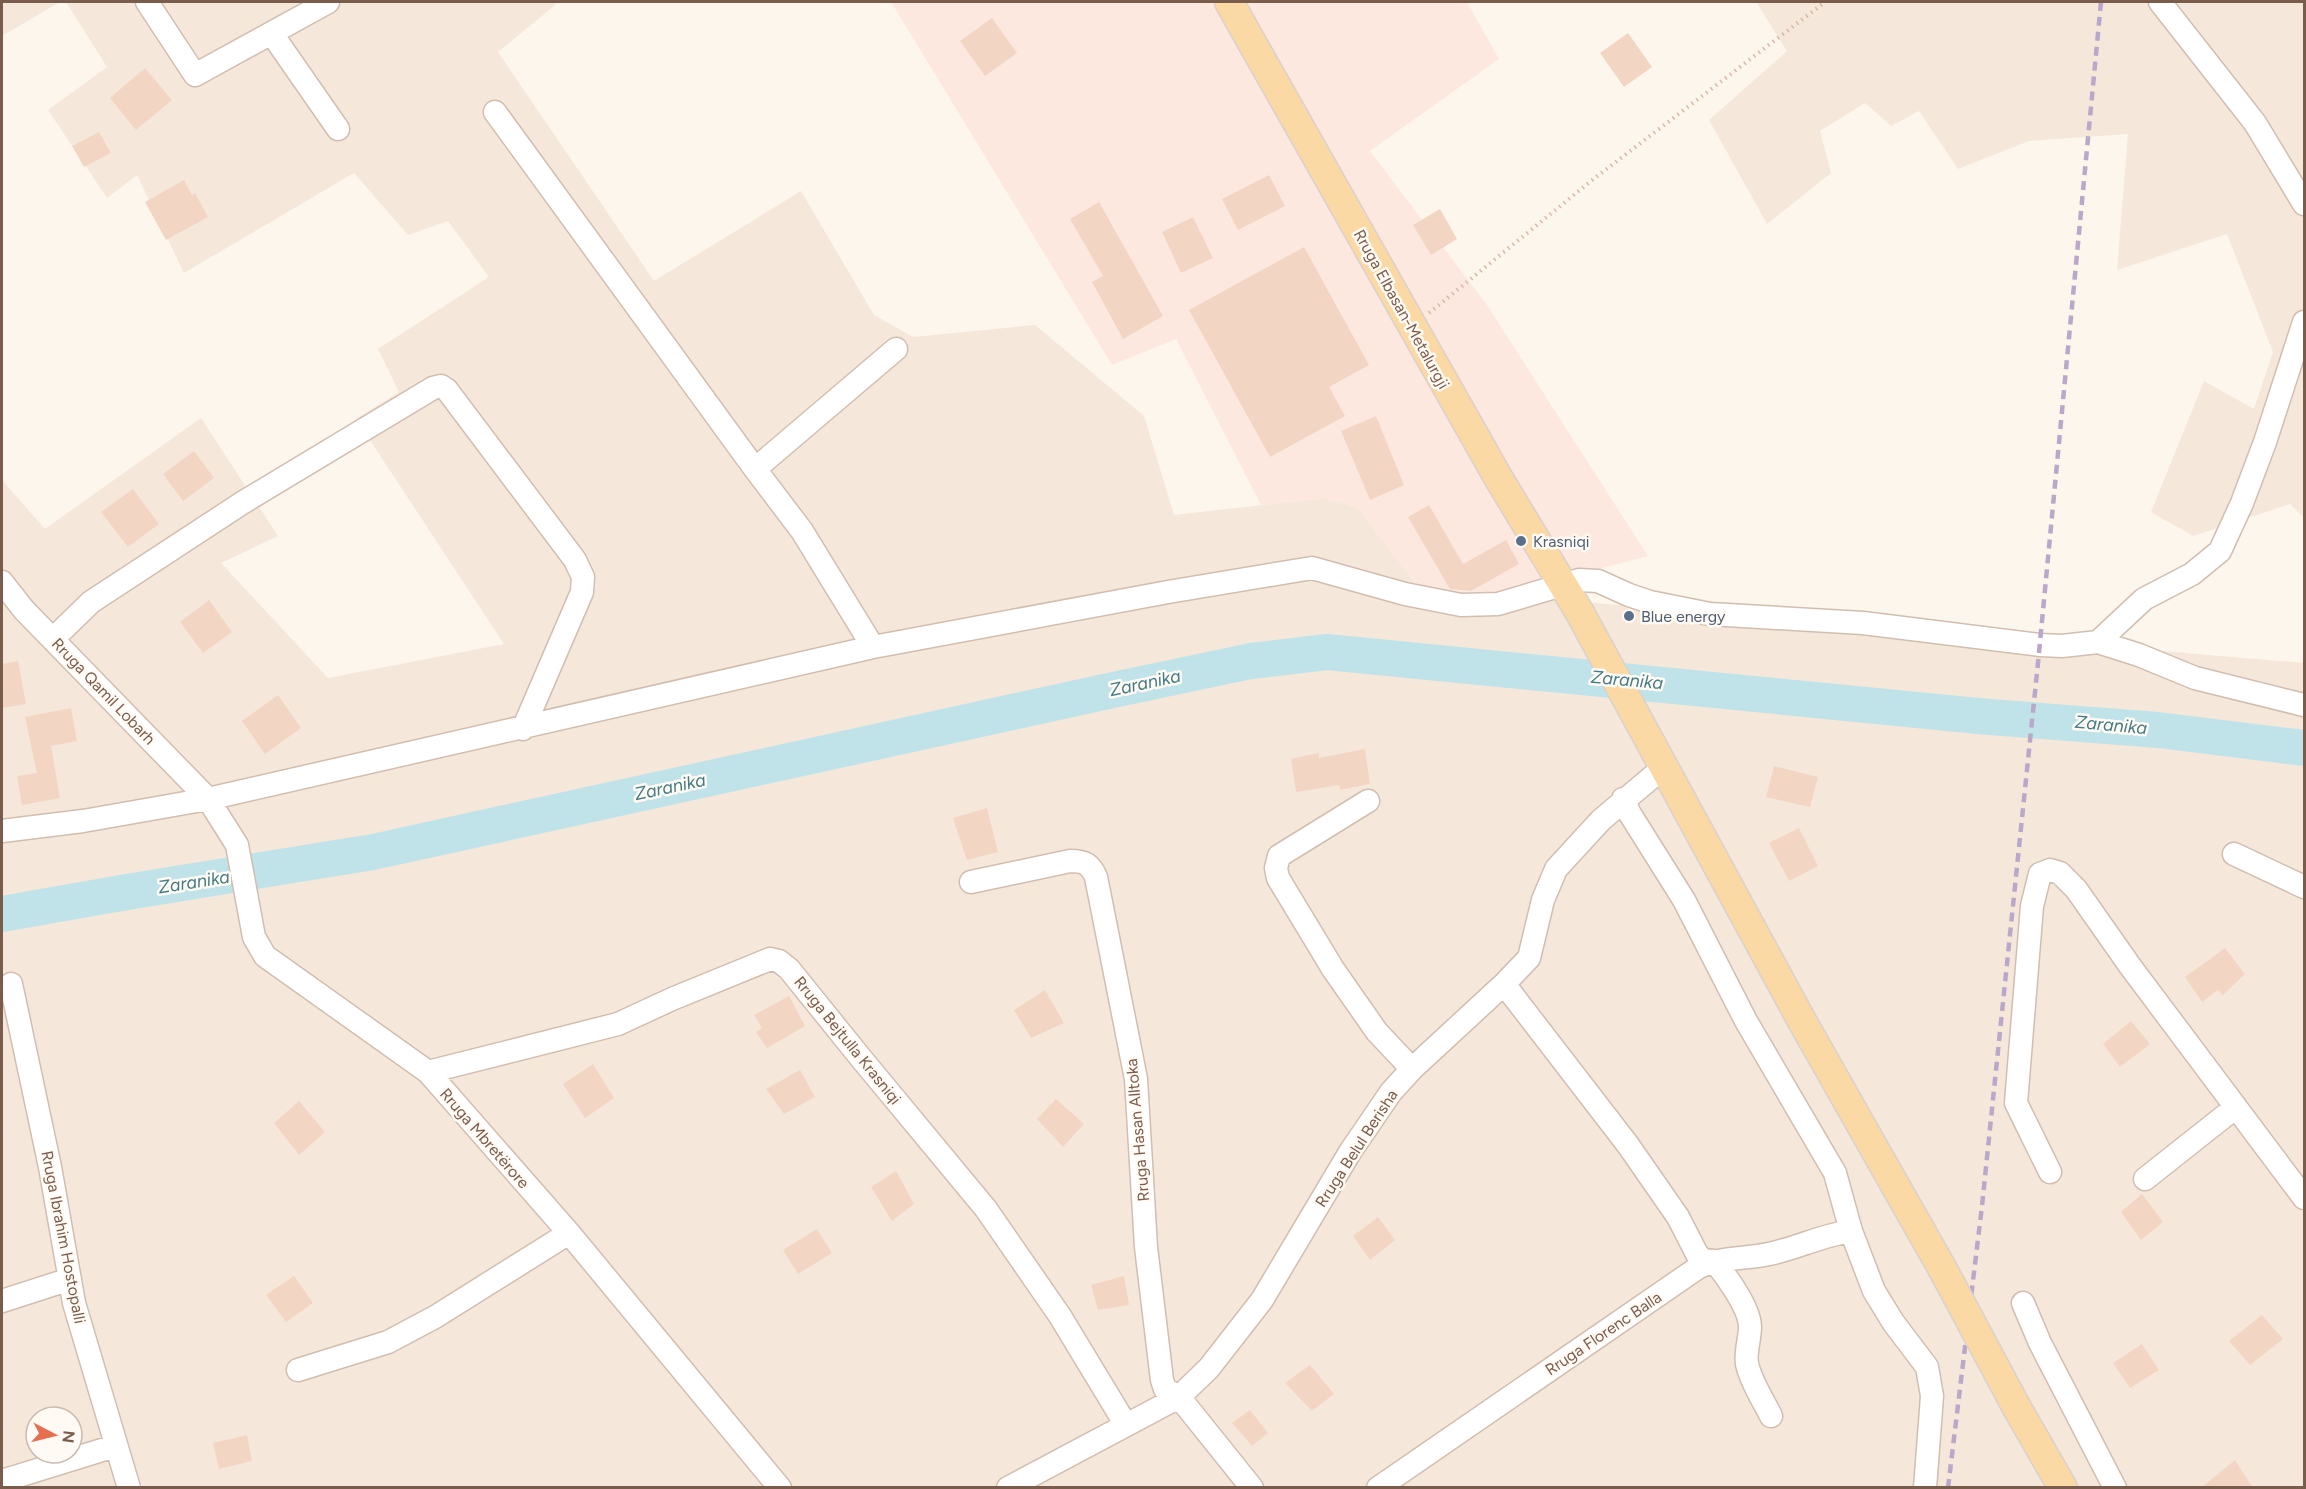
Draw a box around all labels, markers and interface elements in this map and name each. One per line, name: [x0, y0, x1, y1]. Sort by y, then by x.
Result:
street label: Rruga Elbasan-Metalurgji: [1350, 226, 1453, 392]
place label: Krasniqi: [1533, 532, 1589, 551]
marker: Krasniqi: [1514, 534, 1528, 548]
place label: Blue energy: [1641, 607, 1726, 626]
marker: Blue energy: [1622, 609, 1636, 623]
street label: Rruga Qamil Lobarh: [48, 634, 159, 749]
water label: Zaranika: [1107, 665, 1183, 701]
water label: Zaranika: [1590, 666, 1664, 694]
water label: Zaranika: [2074, 711, 2148, 739]
water label: Zaranika: [632, 769, 708, 805]
water label: Zaranika: [157, 865, 232, 899]
street label: Rruga Bejtulla Krasniqi: [790, 972, 905, 1108]
street label: Rruga Hasan Alltoka: [1122, 1058, 1153, 1202]
street label: Rruga Mbretërore: [436, 1084, 533, 1192]
street label: Rruga Belul Berisha: [1311, 1086, 1402, 1211]
street label: Rruga Ibrahim Hostopalli: [37, 1149, 90, 1325]
street label: Rruga Florenc Balla: [1542, 1287, 1665, 1379]
north arrow: [24, 1405, 84, 1465]
text: N: [58, 1429, 79, 1444]

